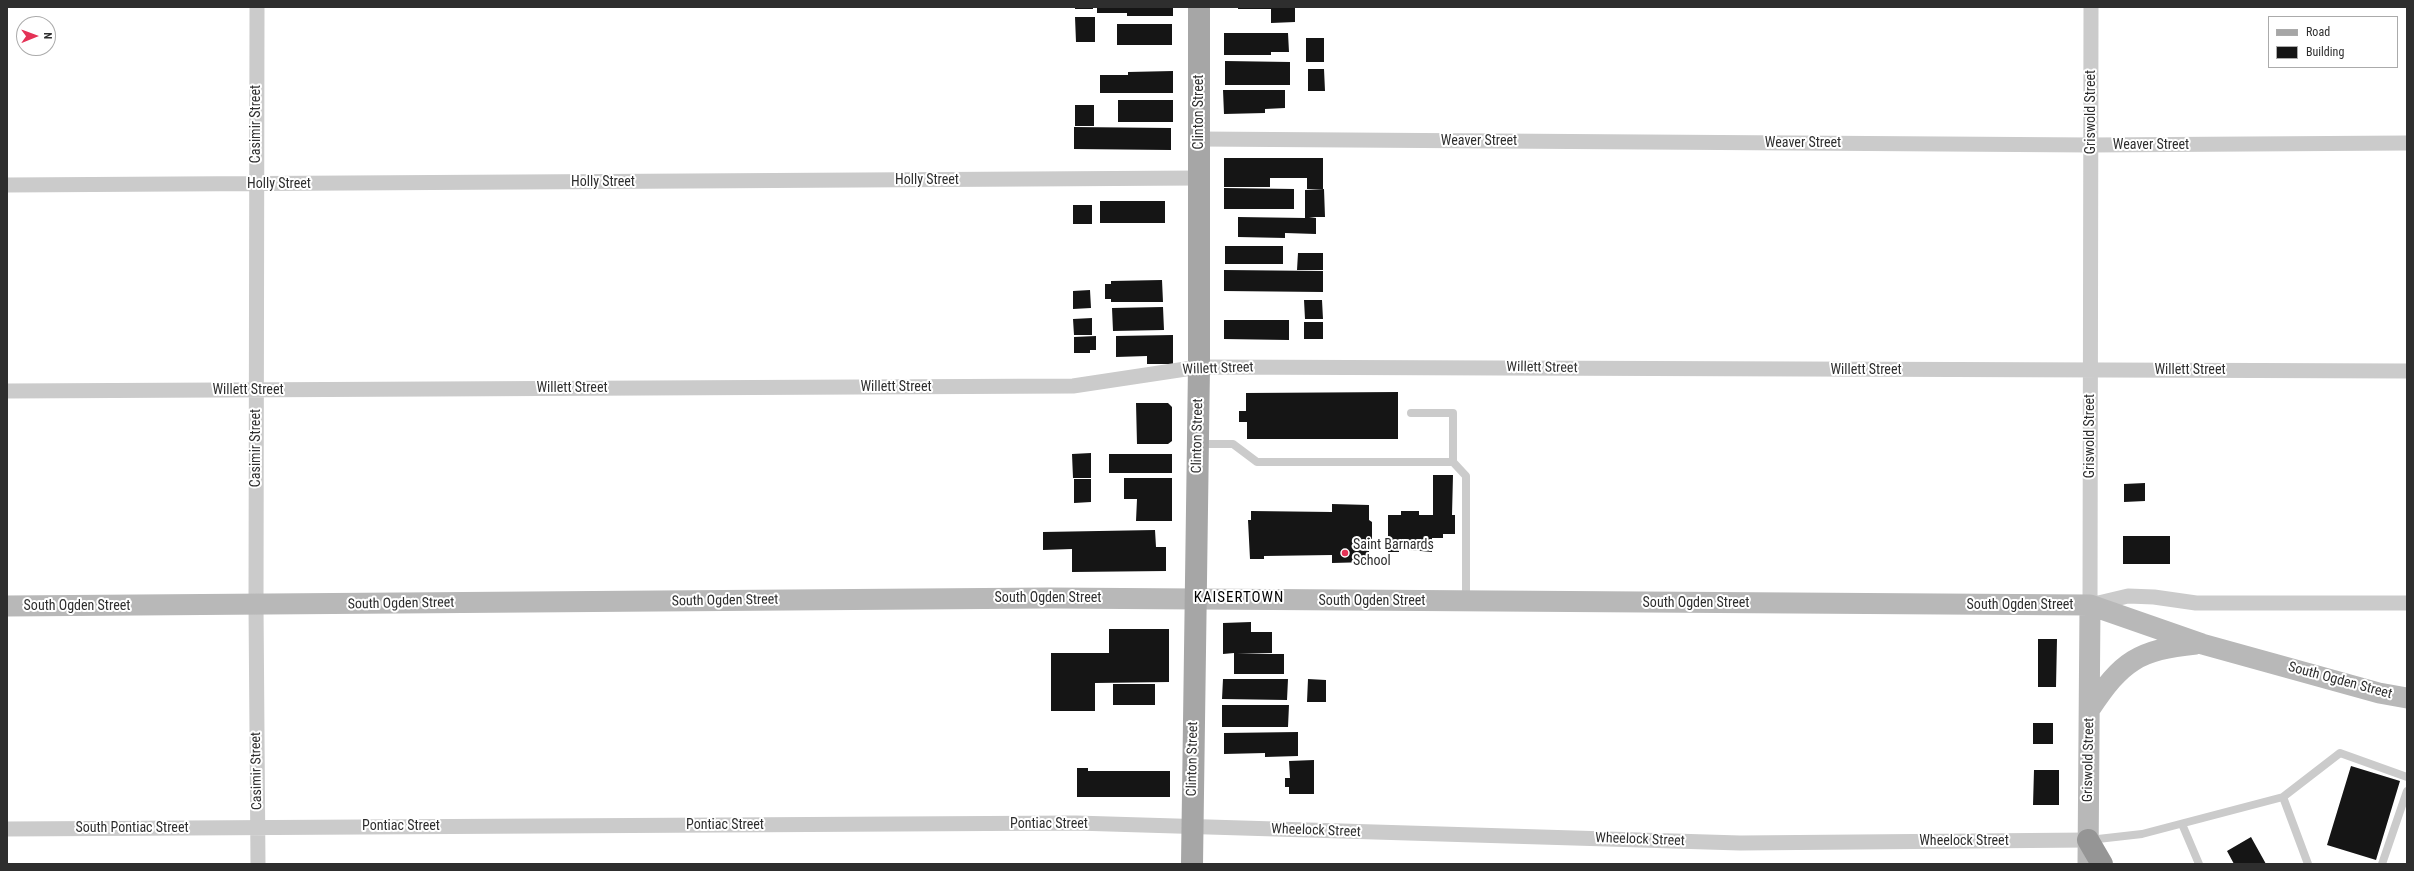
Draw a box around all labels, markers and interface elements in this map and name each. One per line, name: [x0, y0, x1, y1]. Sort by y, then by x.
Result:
north arrow: [16, 16, 56, 56]
legend: [2268, 16, 2398, 68]
text: Road: [2306, 25, 2330, 39]
text: N: [41, 32, 54, 39]
text: Building: [2306, 45, 2344, 59]
street label: Griswold Street: [2083, 70, 2099, 154]
street label: Clinton Street: [1191, 75, 1207, 149]
street label: Casimir Street: [248, 85, 264, 163]
street label: Weaver Street: [1441, 133, 1517, 149]
street label: Weaver Street: [1765, 135, 1841, 151]
street label: Weaver Street: [2113, 137, 2189, 153]
street label: Holly Street: [895, 172, 959, 188]
street label: Holly Street: [571, 174, 635, 190]
street label: Holly Street: [247, 176, 311, 192]
street label: Willett Street: [1182, 359, 1254, 379]
street label: Willett Street: [1506, 359, 1578, 377]
street label: Willett Street: [1830, 362, 1902, 378]
street label: Willett Street: [2154, 362, 2226, 378]
street label: Willett Street: [860, 379, 932, 395]
street label: Willett Street: [536, 380, 608, 396]
street label: Willett Street: [212, 382, 284, 398]
street label: Griswold Street: [2082, 394, 2098, 478]
street label: Clinton Street: [1189, 398, 1207, 474]
street label: Casimir Street: [248, 409, 264, 487]
place label: Saint Barnards School: [1353, 537, 1434, 570]
marker: Saint Barnards School: [1340, 548, 1350, 558]
district label: KAISERTOWN: [1194, 589, 1284, 607]
street label: South Ogden Street: [995, 590, 1101, 606]
street label: South Ogden Street: [671, 592, 779, 610]
street label: South Ogden Street: [1319, 593, 1425, 609]
street label: South Ogden Street: [347, 595, 455, 613]
street label: South Ogden Street: [1643, 595, 1749, 611]
street label: South Ogden Street: [1967, 597, 2073, 613]
street label: South Ogden Street: [24, 598, 130, 614]
street label: South Ogden Street: [2286, 659, 2394, 703]
street label: Griswold Street: [2080, 718, 2098, 802]
street label: Clinton Street: [1184, 721, 1202, 797]
street label: Casimir Street: [248, 732, 266, 810]
street label: Pontiac Street: [1010, 816, 1088, 832]
street label: Pontiac Street: [686, 817, 764, 833]
street label: Pontiac Street: [362, 818, 440, 834]
street label: South Pontiac Street: [75, 820, 189, 836]
street label: Wheelock Street: [1271, 821, 1361, 841]
street label: Wheelock Street: [1595, 830, 1685, 850]
street label: Wheelock Street: [1919, 833, 2009, 849]

